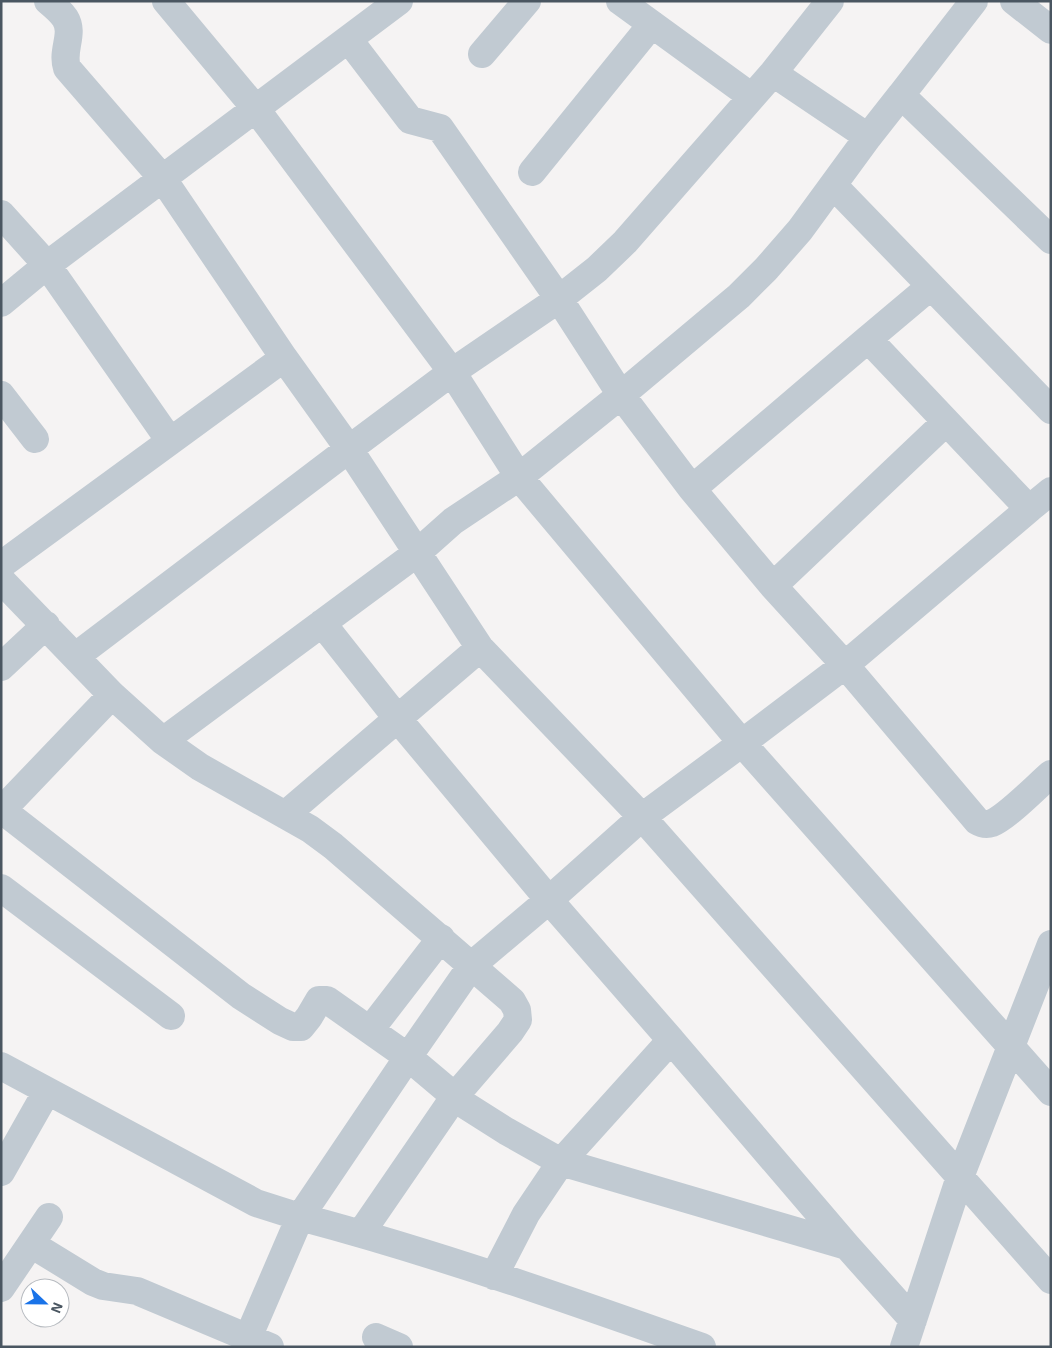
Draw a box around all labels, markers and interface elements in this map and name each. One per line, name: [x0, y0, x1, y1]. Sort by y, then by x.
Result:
north arrow: [20, 1278, 70, 1328]
text: N: [48, 1300, 67, 1316]

